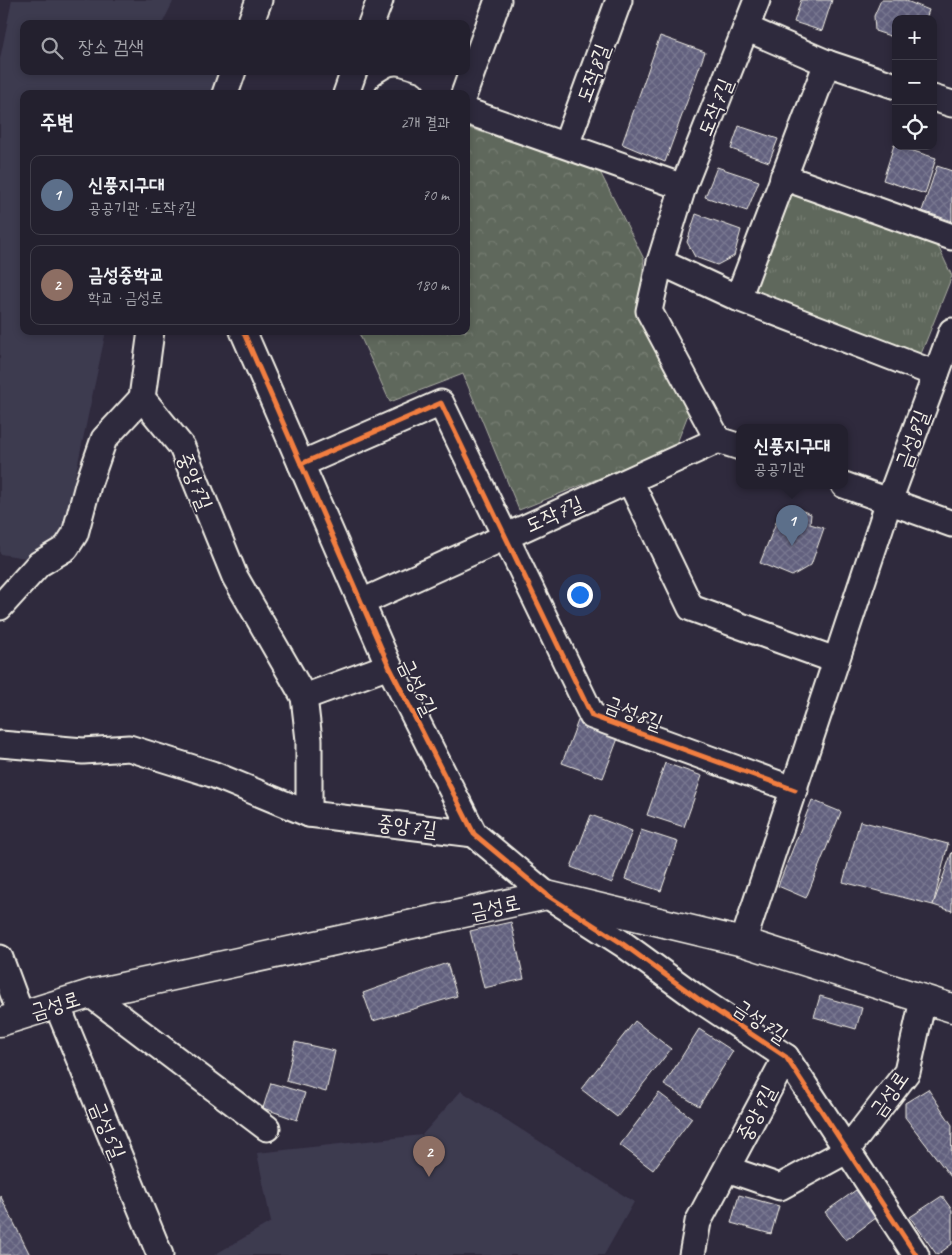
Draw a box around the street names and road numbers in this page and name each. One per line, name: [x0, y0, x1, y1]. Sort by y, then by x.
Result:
street label: 도작8길: [570, 40, 616, 106]
street label: 도작7길: [692, 74, 738, 140]
street label: 금성8길: [889, 406, 935, 472]
street label: 중앙7길: [172, 448, 218, 514]
street label: 도작7길: [521, 490, 587, 538]
street label: 금성6길: [393, 654, 443, 720]
street label: 금성8길: [601, 690, 667, 736]
street label: 중앙7길: [376, 809, 439, 843]
street label: 금성로: [467, 889, 523, 925]
street label: 금성로: [27, 985, 83, 1025]
street label: 금성7길: [729, 993, 793, 1049]
street label: 금성로: [864, 1066, 914, 1122]
street label: 중앙9길: [730, 1080, 782, 1146]
street label: 금성5길: [85, 1097, 131, 1163]

